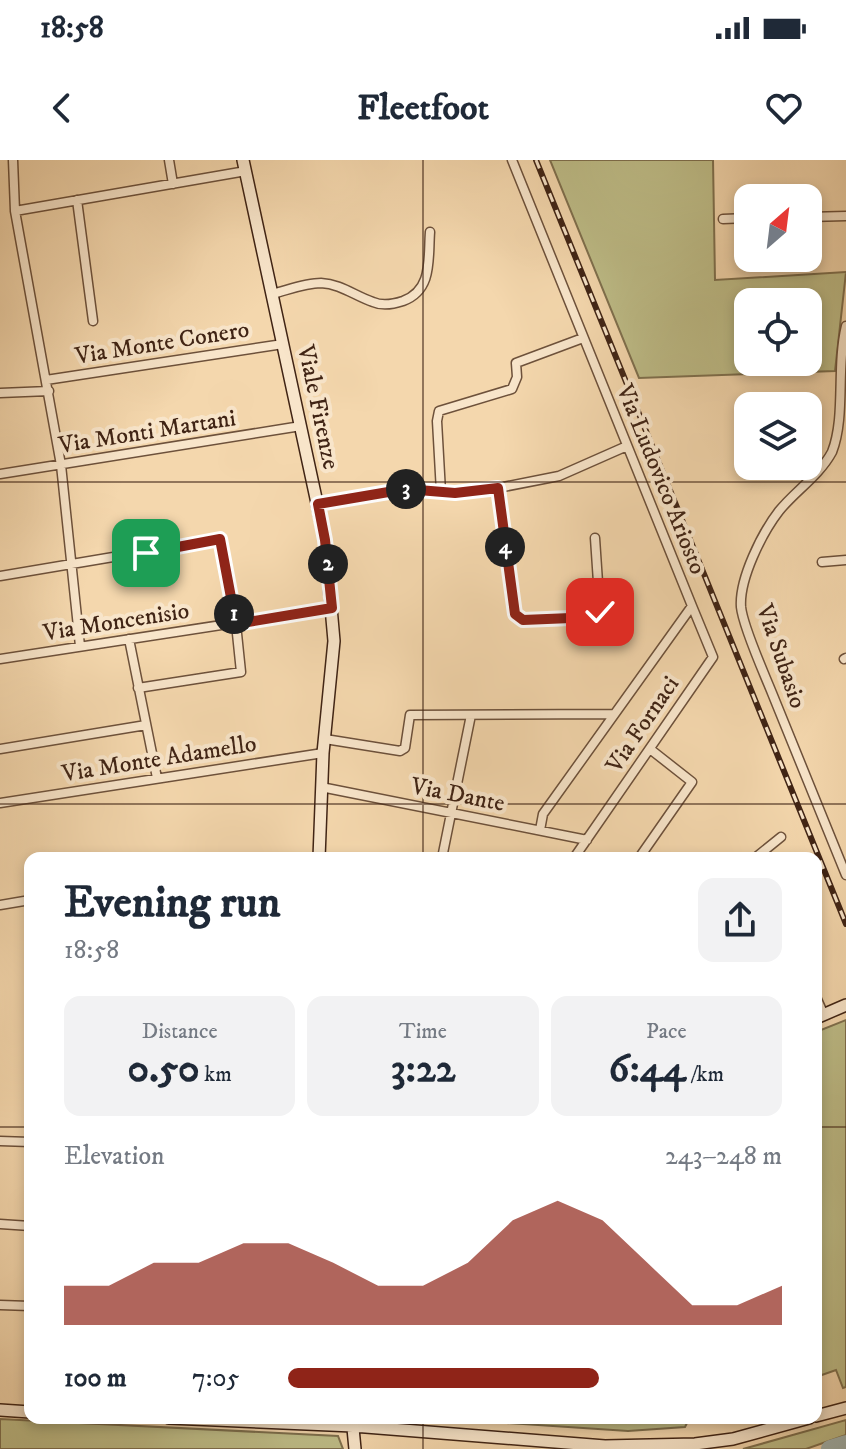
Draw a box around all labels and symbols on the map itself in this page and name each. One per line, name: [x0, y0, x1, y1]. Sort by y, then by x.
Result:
north arrow: [734, 184, 822, 272]
street label: Via Monte Conero: [72, 314, 251, 372]
street label: Viale Firenze: [290, 341, 346, 472]
street label: Via Ludovico Ariosto: [609, 379, 713, 579]
street label: Via Monti Martani: [55, 403, 238, 461]
pin: 3: [386, 469, 426, 509]
pin: [112, 519, 180, 587]
pin: 4: [485, 527, 525, 567]
pin: 2: [308, 544, 348, 584]
pin: [566, 578, 634, 646]
pin: 1: [214, 594, 254, 634]
street label: Via Moncenisio: [40, 596, 191, 648]
street label: Via Subasio: [749, 599, 813, 712]
street label: Via Fornaci: [599, 670, 686, 779]
street label: Via Monte Adamello: [59, 729, 258, 789]
street label: Via Dante: [408, 771, 507, 819]

